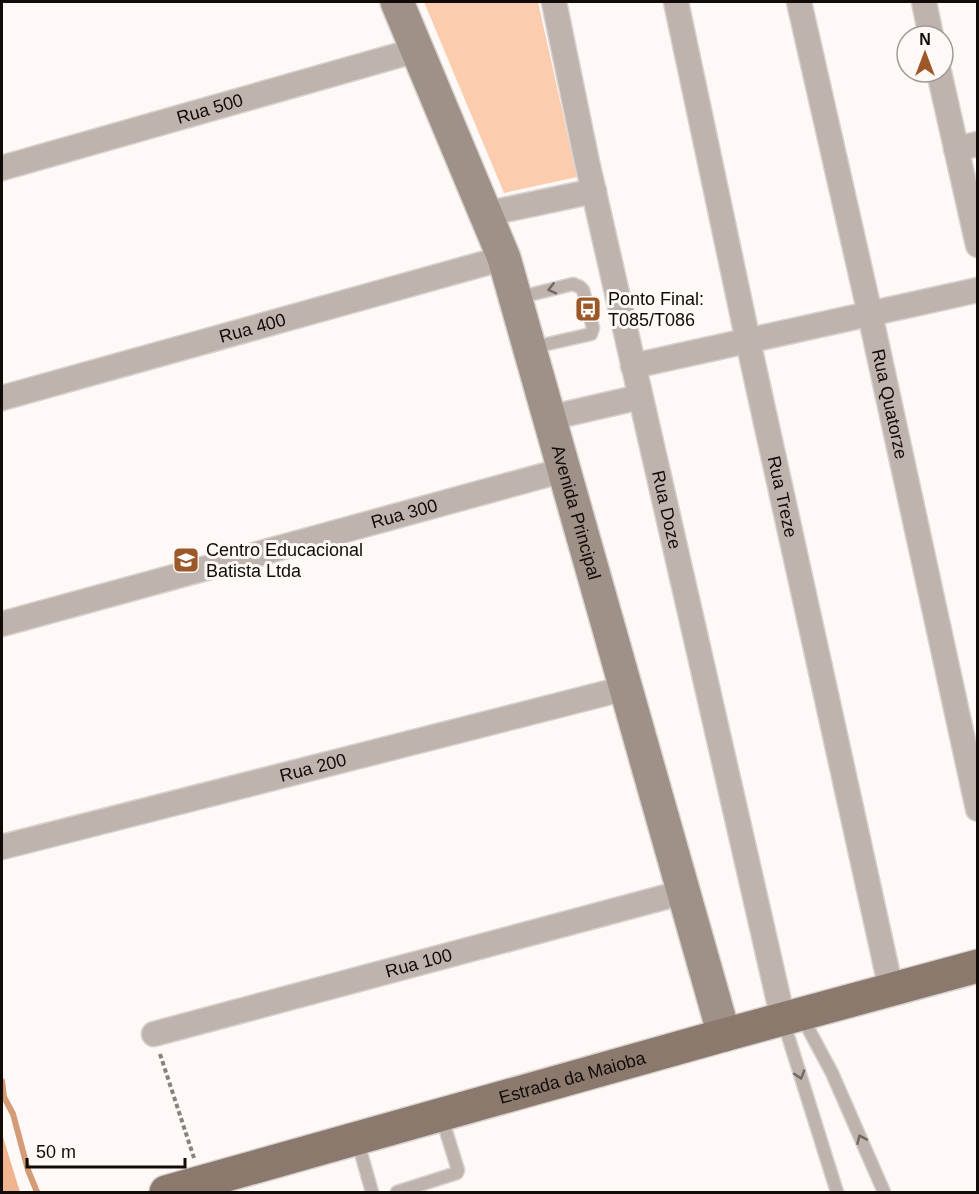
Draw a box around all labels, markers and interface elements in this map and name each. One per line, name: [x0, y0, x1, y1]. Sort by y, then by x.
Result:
north arrow: [895, 24, 955, 84]
text: N: [919, 31, 931, 48]
street label: Rua 500: [174, 90, 245, 128]
one-way arrow: [548, 282, 558, 295]
place label: Ponto Final: T085/T086: [608, 289, 704, 330]
bus stop icon: Ponto Final: T085/T086: [573, 294, 603, 324]
street label: Rua 400: [217, 309, 288, 347]
street label: Rua Quatorze: [868, 347, 911, 461]
street label: Avenida Principal: [548, 443, 605, 582]
street label: Rua Treze: [764, 454, 801, 539]
street label: Rua Doze: [648, 468, 685, 551]
street label: Rua 300: [369, 495, 440, 532]
place label: Centro Educacional Batista Ltda: [206, 540, 363, 581]
school or university icon: Centro Educacional Batista Ltda: [171, 545, 201, 575]
street label: Rua 200: [278, 750, 349, 786]
street label: Rua 100: [383, 945, 454, 982]
street label: Estrada da Maioba: [497, 1047, 649, 1108]
one-way arrow: [793, 1069, 805, 1080]
scale bar: [27, 1131, 184, 1169]
one-way arrow: [856, 1134, 868, 1145]
text: 50 m: [36, 1142, 76, 1162]

